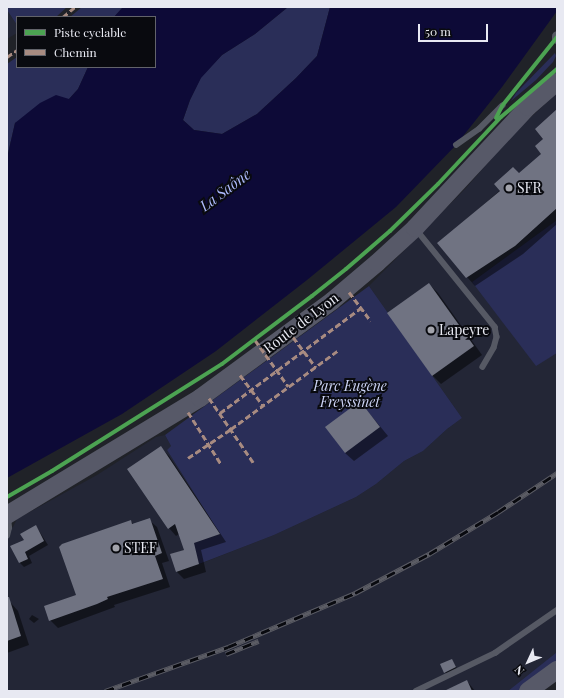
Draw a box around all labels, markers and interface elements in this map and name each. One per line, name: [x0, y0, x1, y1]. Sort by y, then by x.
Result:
legend: [16, 16, 156, 68]
scale bar: [420, 16, 490, 42]
text: 50 m: [425, 23, 451, 39]
text: Piste cyclable: [54, 24, 126, 40]
text: Chemin: [54, 44, 97, 60]
water label: La Saône: [196, 165, 254, 215]
place label: SFR: [517, 180, 542, 196]
marker: SFR: [504, 183, 514, 193]
street label: Route de Lyon: [260, 289, 342, 357]
place label: Lapeyre: [439, 322, 489, 338]
marker: Lapeyre: [426, 325, 436, 335]
park label: Parc Eugène Freyssinet: [313, 378, 387, 410]
place label: STEF: [124, 540, 157, 556]
marker: STEF: [111, 543, 121, 553]
north arrow: [508, 642, 548, 682]
text: N: [511, 663, 527, 679]

